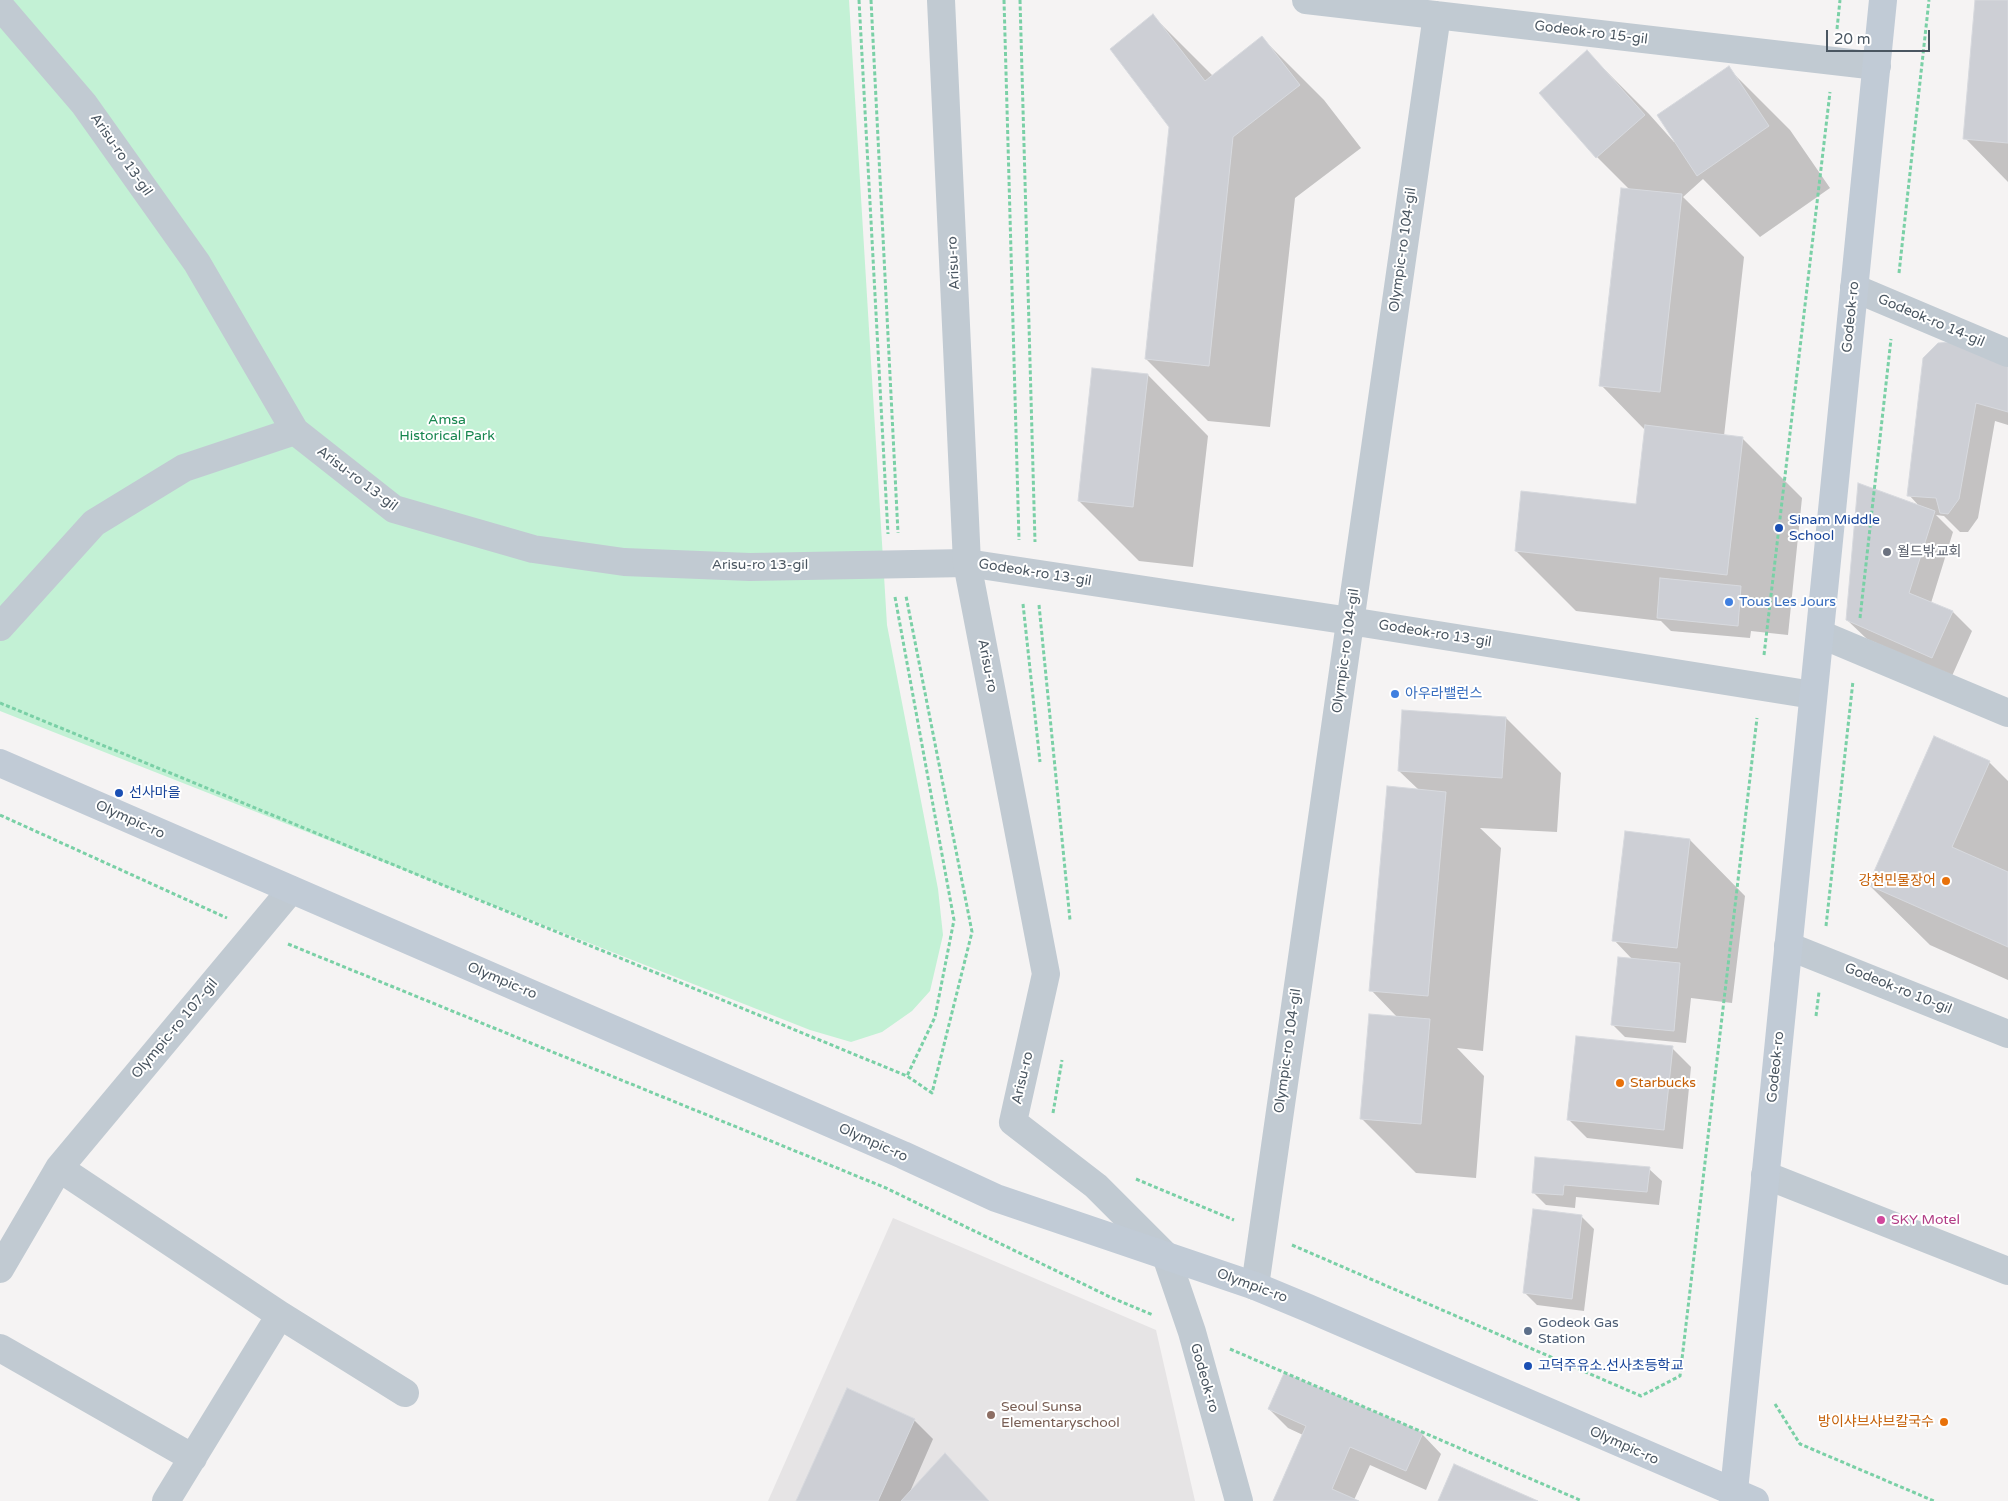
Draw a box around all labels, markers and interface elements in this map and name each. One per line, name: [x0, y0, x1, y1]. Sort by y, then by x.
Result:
street label: Godeok-ro 15-gil: [1533, 18, 1649, 48]
scale bar: [1828, 20, 1932, 52]
text: 20 m: [1834, 30, 1871, 48]
street label: Arisu-ro 13-gil: [86, 111, 156, 199]
street label: Olympic-ro 104-gil: [1386, 187, 1420, 313]
street label: Arisu-ro: [944, 236, 964, 290]
street label: Godeok-ro: [1839, 281, 1863, 353]
street label: Godeok-ro 14-gil: [1875, 291, 1987, 351]
park label: Amsa Historical Park: [399, 412, 495, 444]
street label: Arisu-ro 13-gil: [313, 443, 401, 515]
place label: Sinam Middle School: [1789, 512, 1880, 544]
marker: Sinam Middle School: [1773, 522, 1785, 534]
place label: 월드밖교회: [1897, 544, 1961, 560]
marker: 월드밖교회: [1881, 546, 1893, 558]
street label: Godeok-ro 13-gil: [977, 556, 1093, 590]
street label: Arisu-ro 13-gil: [712, 557, 808, 573]
street label: Olympic-ro 104-gil: [1329, 588, 1363, 714]
place label: Tous Les Jours: [1739, 594, 1836, 610]
marker: Tous Les Jours: [1723, 596, 1735, 608]
street label: Godeok-ro 13-gil: [1377, 617, 1493, 651]
street label: Arisu-ro: [974, 638, 1000, 694]
place label: 아우라밸런스: [1405, 686, 1482, 702]
marker: 아우라밸런스: [1389, 688, 1401, 700]
place label: 선사마을: [129, 785, 181, 801]
marker: 선사마을: [113, 787, 125, 799]
street label: Olympic-ro: [93, 797, 167, 843]
place label: 강천민물장어: [1859, 873, 1936, 889]
marker: 강천민물장어: [1940, 875, 1952, 887]
street label: Olympic-ro: [465, 959, 539, 1003]
street label: Godeok-ro 10-gil: [1842, 960, 1954, 1018]
street label: Olympic-ro 107-gil: [128, 976, 222, 1082]
street label: Olympic-ro 104-gil: [1271, 988, 1305, 1114]
street label: Godeok-ro: [1764, 1031, 1788, 1103]
street label: Arisu-ro: [1009, 1050, 1037, 1106]
place label: Starbucks: [1630, 1075, 1696, 1091]
marker: Starbucks: [1614, 1077, 1626, 1089]
street label: Olympic-ro: [836, 1120, 910, 1166]
place label: SKY Motel: [1891, 1212, 1960, 1228]
marker: SKY Motel: [1875, 1214, 1887, 1226]
street label: Olympic-ro: [1214, 1265, 1290, 1307]
place label: Godeok Gas Station: [1538, 1315, 1619, 1348]
marker: Godeok Gas Station: [1522, 1325, 1534, 1337]
street label: Godeok-ro: [1186, 1341, 1222, 1415]
place label: 고덕주유소.선사초등학교: [1538, 1358, 1683, 1374]
marker: 고덕주유소.선사초등학교: [1522, 1360, 1534, 1372]
place label: Seoul Sunsa Elementaryschool: [1001, 1399, 1120, 1431]
marker: Seoul Sunsa Elementaryschool: [985, 1409, 997, 1421]
place label: 방이샤브샤브칼국수: [1818, 1414, 1934, 1430]
marker: 방이샤브샤브칼국수: [1938, 1416, 1950, 1428]
street label: Olympic-ro: [1587, 1423, 1661, 1469]

